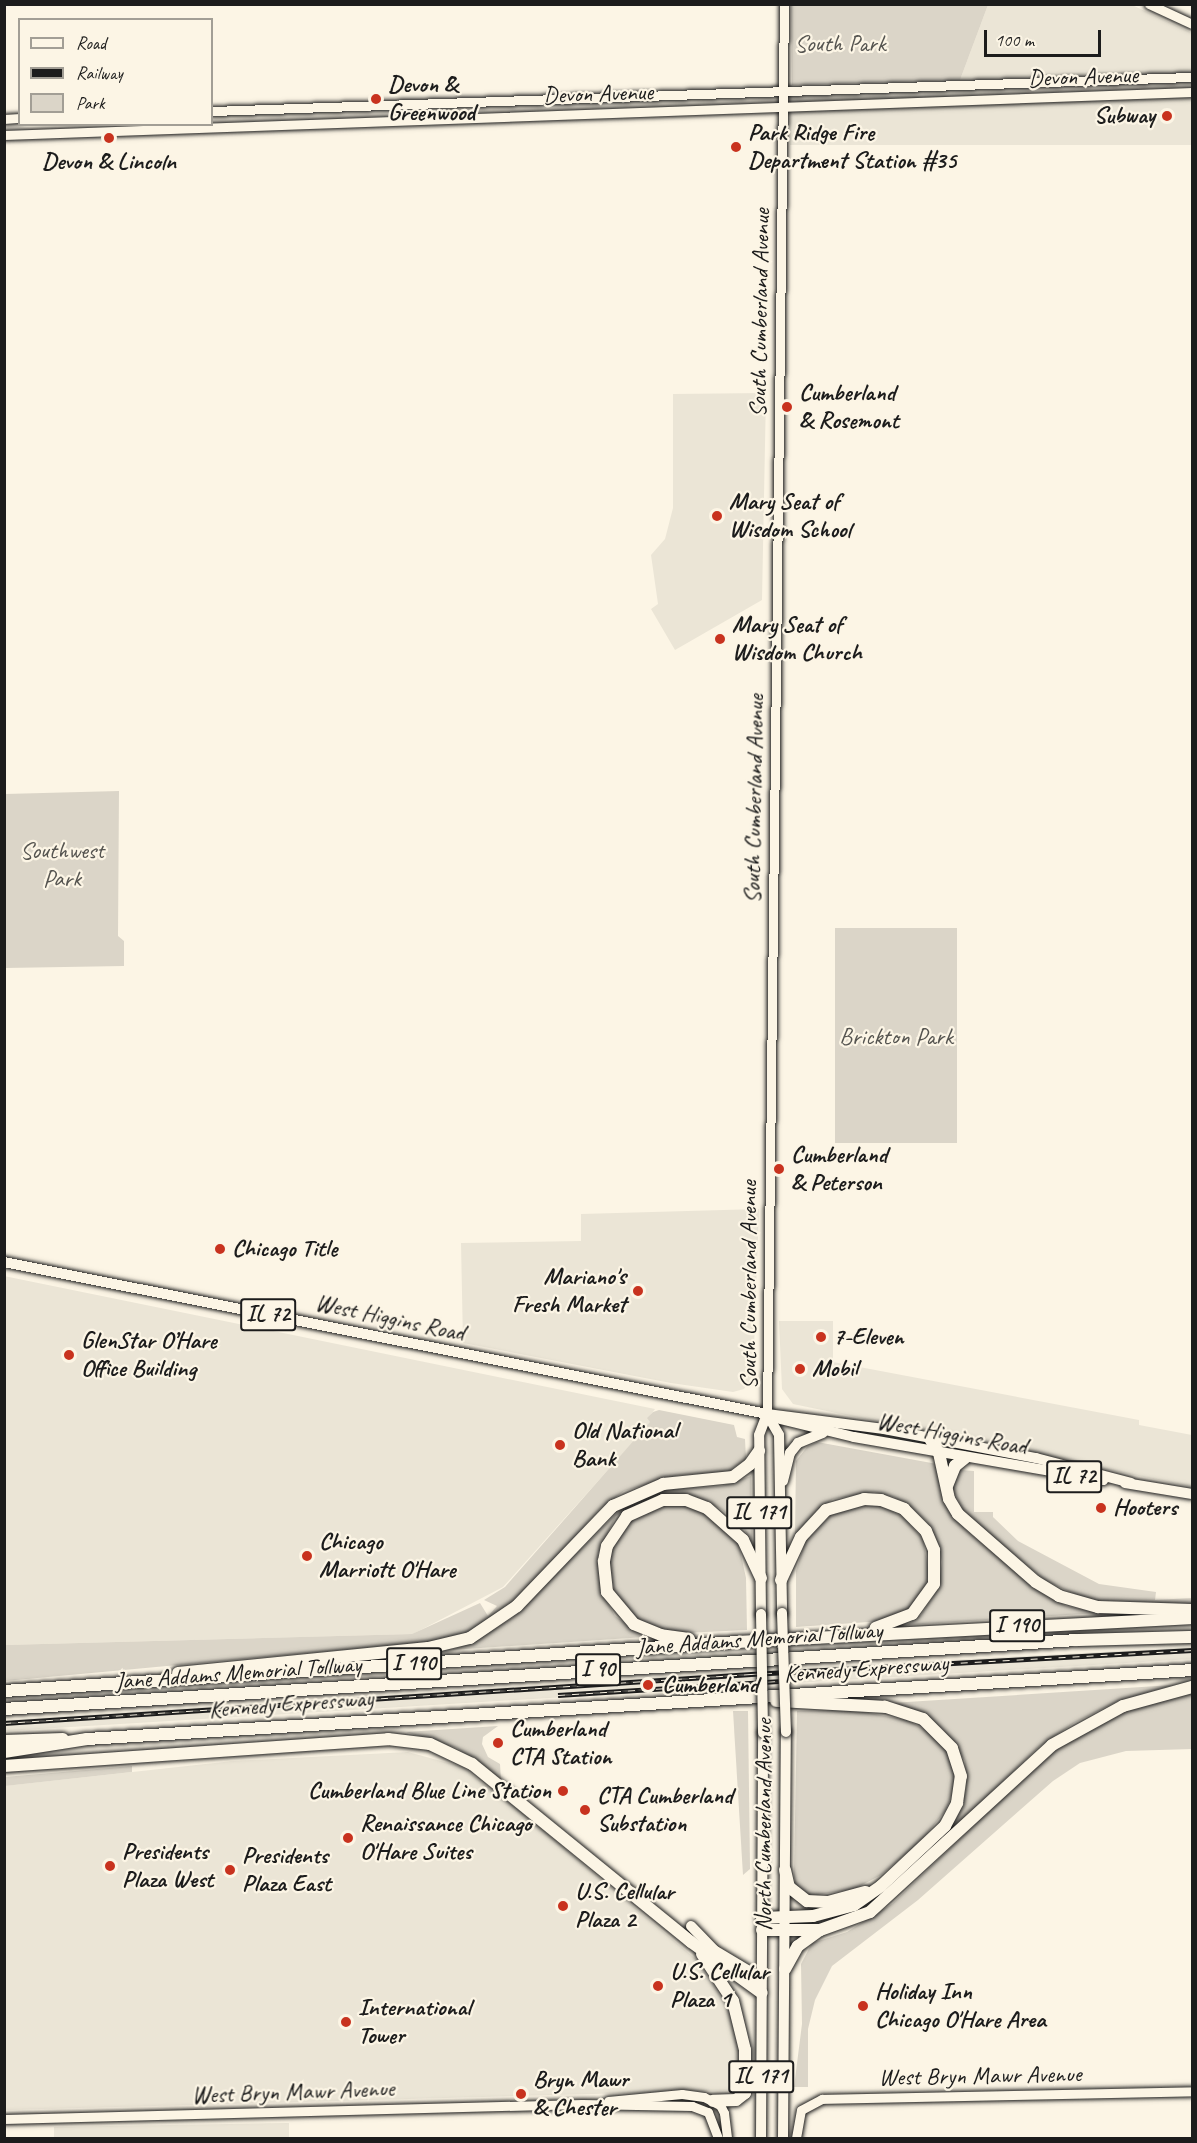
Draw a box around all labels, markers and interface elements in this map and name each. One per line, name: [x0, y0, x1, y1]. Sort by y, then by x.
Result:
legend: [18, 18, 213, 126]
scale bar: [987, 18, 1104, 56]
text: 100 m: [995, 29, 1034, 51]
park label: South Park: [794, 30, 886, 58]
text: Road: [76, 32, 106, 54]
street label: Devon Avenue: [1027, 61, 1139, 93]
text: Railway: [76, 62, 123, 84]
place label: Devon & Greenwood: [388, 71, 475, 127]
street label: Devon Avenue: [542, 78, 654, 110]
text: Park: [76, 92, 105, 114]
marker: Devon & Greenwood: [369, 92, 383, 106]
place label: Subway: [1094, 102, 1155, 130]
marker: Subway: [1160, 109, 1174, 123]
place label: Park Ridge Fire Department Station #35: [748, 119, 956, 175]
marker: Devon & Lincoln: [102, 131, 116, 145]
marker: Park Ridge Fire Department Station #35: [729, 140, 743, 154]
place label: Devon & Lincoln: [42, 148, 176, 176]
street label: South Cumberland Avenue: [744, 208, 776, 418]
place label: Cumberland & Rosemont: [799, 379, 899, 435]
marker: Cumberland & Rosemont: [780, 400, 794, 414]
place label: Mary Seat of Wisdom School: [729, 488, 851, 544]
marker: Mary Seat of Wisdom School: [710, 509, 724, 523]
place label: Mary Seat of Wisdom Church: [732, 611, 862, 667]
marker: Mary Seat of Wisdom Church: [713, 632, 727, 646]
street label: South Cumberland Avenue: [738, 694, 770, 904]
park label: Southwest Park: [20, 837, 104, 893]
park label: Brickton Park: [839, 1023, 953, 1051]
place label: Cumberland & Peterson: [791, 1141, 887, 1197]
marker: Cumberland & Peterson: [772, 1162, 786, 1176]
street label: South Cumberland Avenue: [735, 1181, 763, 1389]
place label: Chicago Title: [232, 1235, 337, 1263]
marker: Chicago Title: [213, 1242, 227, 1256]
place label: Mariano's Fresh Market: [511, 1263, 626, 1319]
marker: Mariano's Fresh Market: [631, 1284, 645, 1298]
street label: West Higgins Road: [313, 1288, 467, 1348]
road number: IL 72: [240, 1296, 296, 1334]
place label: 7-Eleven: [833, 1323, 904, 1351]
place label: GlenStar O’Hare Office Building: [81, 1327, 217, 1383]
marker: 7-Eleven: [814, 1330, 828, 1344]
marker: GlenStar O’Hare Office Building: [62, 1348, 76, 1362]
place label: Mobil: [812, 1355, 858, 1383]
marker: Mobil: [793, 1362, 807, 1376]
street label: West Higgins Road: [875, 1407, 1029, 1461]
place label: Old National Bank: [572, 1417, 677, 1473]
marker: Old National Bank: [553, 1438, 567, 1452]
road number: IL 72: [1046, 1458, 1102, 1496]
road number: IL 171: [726, 1494, 792, 1532]
place label: Hooters: [1113, 1494, 1177, 1522]
marker: Hooters: [1094, 1501, 1108, 1515]
place label: Chicago Marriott O'Hare: [319, 1528, 456, 1584]
marker: Chicago Marriott O'Hare: [300, 1549, 314, 1563]
road number: I 190: [988, 1607, 1046, 1645]
street label: Jane Addams Memorial Tollway: [635, 1616, 883, 1662]
road number: I 190: [386, 1645, 442, 1683]
street label: Kennedy Expressway: [783, 1649, 949, 1689]
street label: Jane Addams Memorial Tollway: [114, 1650, 362, 1696]
road number: I 90: [574, 1651, 622, 1689]
place label: Cumberland: [662, 1671, 758, 1699]
marker: Cumberland: [639, 1676, 657, 1694]
street label: Kennedy Expressway: [208, 1684, 374, 1724]
place label: Cumberland CTA Station: [510, 1715, 612, 1771]
street label: North Cumberland Avenue: [750, 1719, 778, 1931]
marker: Cumberland CTA Station: [491, 1736, 505, 1750]
place label: Cumberland Blue Line Station: [306, 1777, 551, 1805]
place label: CTA Cumberland Substation: [597, 1782, 732, 1838]
marker: Cumberland Blue Line Station: [556, 1784, 570, 1798]
marker: CTA Cumberland Substation: [578, 1803, 592, 1817]
place label: Renaissance Chicago O'Hare Suites: [360, 1810, 531, 1866]
marker: Renaissance Chicago O'Hare Suites: [341, 1831, 355, 1845]
place label: Presidents Plaza West: [122, 1838, 214, 1894]
place label: Presidents Plaza East: [242, 1842, 332, 1898]
marker: Presidents Plaza West: [103, 1859, 117, 1873]
marker: Presidents Plaza East: [223, 1863, 237, 1877]
place label: U.S. Cellular Plaza 2: [575, 1878, 674, 1934]
marker: U.S. Cellular Plaza 2: [556, 1899, 570, 1913]
place label: U.S. Cellular Plaza 1: [670, 1958, 769, 2014]
place label: Holiday Inn Chicago O'Hare Area: [875, 1978, 1045, 2034]
marker: U.S. Cellular Plaza 1: [651, 1979, 665, 1993]
place label: International Tower: [358, 1994, 471, 2050]
marker: Holiday Inn Chicago O'Hare Area: [856, 1999, 870, 2013]
marker: International Tower: [339, 2015, 353, 2029]
road number: IL 171: [728, 2058, 794, 2096]
street label: West Bryn Mawr Avenue: [878, 2060, 1082, 2092]
place label: Bryn Mawr & Chester: [533, 2066, 628, 2122]
street label: West Bryn Mawr Avenue: [191, 2074, 395, 2110]
marker: Bryn Mawr & Chester: [514, 2087, 528, 2101]

